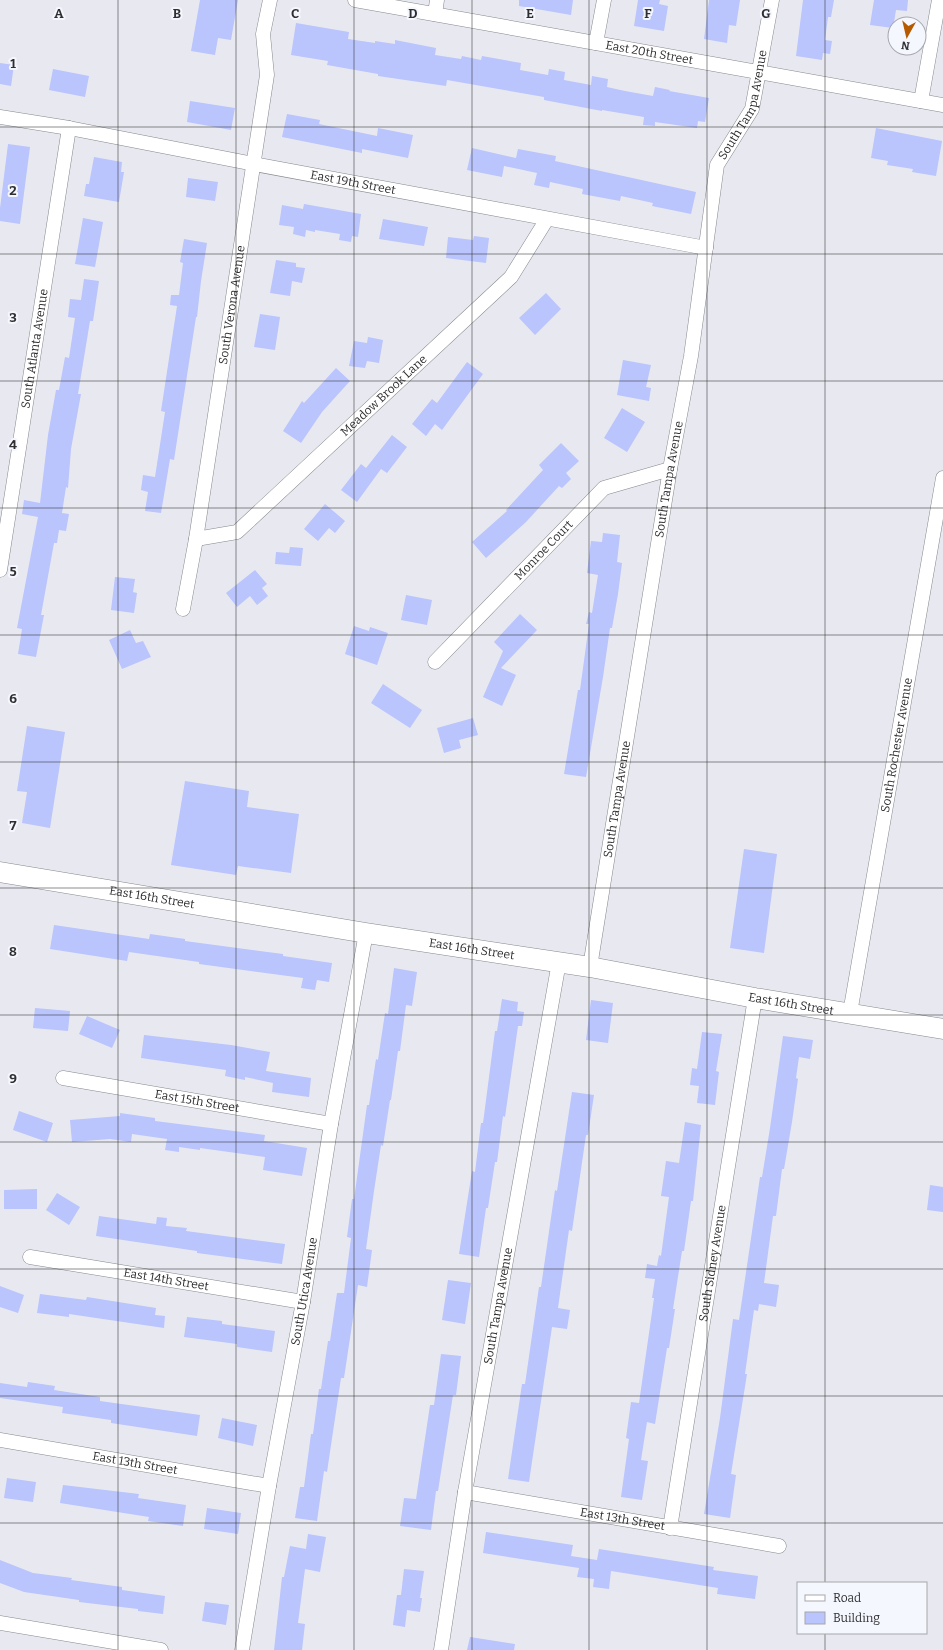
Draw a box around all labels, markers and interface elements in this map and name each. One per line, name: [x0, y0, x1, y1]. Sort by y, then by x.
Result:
text: A: [54, 6, 64, 21]
text: B: [173, 6, 181, 21]
text: C: [291, 6, 299, 21]
text: D: [408, 6, 418, 21]
text: E: [526, 6, 534, 21]
text: F: [644, 6, 652, 21]
text: G: [761, 6, 771, 21]
north arrow: [887, 16, 927, 56]
street label: East 20th Street: [604, 38, 695, 67]
text: N: [900, 38, 911, 52]
street label: South Tampa Avenue: [715, 49, 770, 162]
text: 1: [10, 56, 16, 71]
street label: East 19th Street: [309, 168, 397, 197]
text: 2: [9, 183, 17, 198]
street label: South Verona Avenue: [216, 244, 248, 365]
street label: South Atlanta Avenue: [18, 288, 51, 409]
text: 3: [9, 310, 17, 325]
street label: Meadow Brook Lane: [338, 352, 430, 439]
street label: South Tampa Avenue: [652, 420, 686, 539]
text: 4: [9, 437, 17, 452]
street label: Monroe Court: [512, 517, 576, 583]
text: 5: [9, 564, 17, 579]
street label: South Rochester Avenue: [878, 677, 915, 813]
text: 6: [9, 691, 17, 706]
street label: South Tampa Avenue: [601, 740, 633, 859]
text: 7: [10, 818, 17, 833]
street label: East 16th Street: [108, 883, 196, 911]
street label: East 16th Street: [428, 936, 516, 963]
text: 8: [9, 944, 17, 959]
street label: East 16th Street: [747, 990, 835, 1018]
text: 9: [9, 1071, 17, 1086]
street label: East 15th Street: [154, 1087, 241, 1115]
street label: South Sidney Avenue: [696, 1204, 729, 1323]
street label: South Utica Avenue: [288, 1236, 320, 1347]
street label: South Tampa Avenue: [481, 1246, 515, 1365]
street label: East 14th Street: [122, 1266, 210, 1293]
street label: East 13th Street: [91, 1449, 179, 1477]
street label: East 13th Street: [579, 1505, 667, 1533]
legend: [797, 1582, 927, 1634]
text: Road: [833, 1591, 861, 1605]
text: Building: [833, 1611, 880, 1625]

